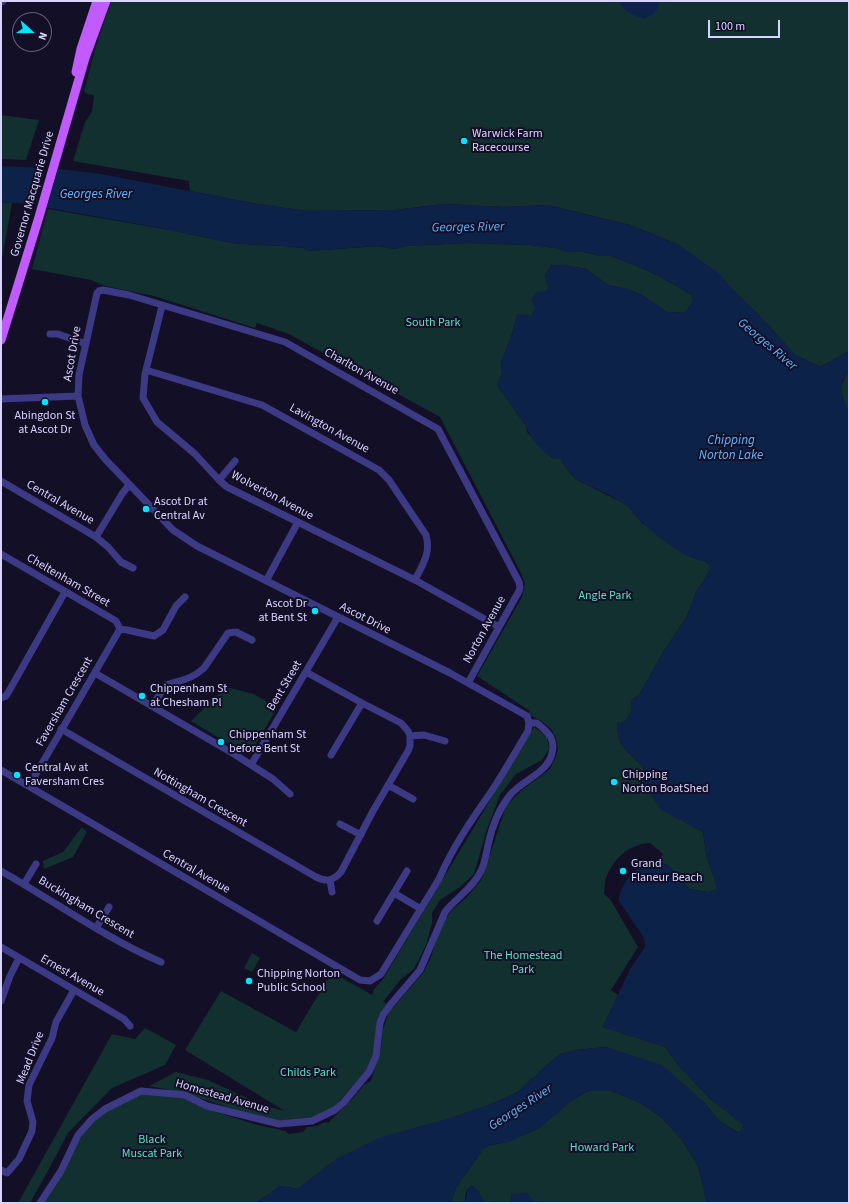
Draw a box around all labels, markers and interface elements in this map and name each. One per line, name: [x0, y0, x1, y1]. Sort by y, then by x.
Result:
north arrow: [12, 12, 52, 52]
scale bar: [710, 12, 782, 38]
text: 100 m: [715, 18, 745, 35]
text: N: [34, 30, 51, 42]
place label: Warwick Farm Racecourse: [472, 127, 543, 155]
street label: Governor Macquarie Drive: [8, 130, 58, 258]
marker: Warwick Farm Racecourse: [459, 136, 469, 146]
water label: Georges River: [60, 187, 132, 203]
water label: Georges River: [432, 220, 504, 236]
park label: South Park: [406, 316, 460, 330]
water label: Georges River: [734, 316, 800, 374]
street label: Ascot Drive: [61, 325, 85, 383]
street label: Charlton Avenue: [321, 346, 401, 398]
marker: Abingdon St at Ascot Dr: [40, 397, 50, 407]
street label: Lavington Avenue: [286, 401, 372, 457]
place label: Abingdon St at Ascot Dr: [15, 409, 75, 437]
water label: Chipping Norton Lake: [699, 433, 763, 464]
street label: Wolverton Avenue: [228, 468, 316, 524]
street label: Central Avenue: [24, 478, 96, 528]
place label: Ascot Dr at Central Av: [154, 495, 208, 523]
marker: Ascot Dr at Central Av: [141, 504, 151, 514]
street label: Cheltenham Street: [24, 551, 112, 611]
park label: Angle Park: [579, 589, 631, 603]
street label: Norton Avenue: [461, 594, 509, 666]
place label: Ascot Dr at Bent St: [258, 597, 307, 625]
street label: Ascot Drive: [337, 600, 393, 638]
marker: Ascot Dr at Bent St: [310, 606, 320, 616]
street label: Faversham Crescent: [34, 655, 96, 749]
street label: Bent Street: [264, 658, 306, 714]
place label: Chippenham St at Chesham Pl: [150, 682, 227, 710]
marker: Chippenham St at Chesham Pl: [137, 691, 147, 701]
place label: Chippenham St before Bent St: [229, 728, 306, 756]
marker: Chippenham St before Bent St: [216, 737, 226, 747]
place label: Central Av at Faversham Cres: [25, 761, 104, 789]
street label: Nottingham Crescent: [150, 765, 250, 831]
place label: Chipping Norton BoatShed: [622, 768, 709, 796]
marker: Central Av at Faversham Cres: [12, 770, 22, 780]
marker: Chipping Norton BoatShed: [609, 777, 619, 787]
street label: Central Avenue: [160, 847, 232, 897]
place label: Grand Flaneur Beach: [631, 857, 703, 885]
marker: Grand Flaneur Beach: [618, 866, 628, 876]
street label: Buckingham Crescent: [36, 874, 136, 942]
park label: The Homestead Park: [484, 949, 562, 977]
street label: Ernest Avenue: [38, 952, 106, 1000]
place label: Chipping Norton Public School: [257, 967, 340, 995]
marker: Chipping Norton Public School: [244, 976, 254, 986]
street label: Mead Drive: [14, 1030, 48, 1086]
park label: Childs Park: [280, 1066, 336, 1080]
street label: Homestead Avenue: [173, 1077, 271, 1117]
water label: Georges River: [486, 1082, 556, 1134]
park label: Black Muscat Park: [122, 1133, 182, 1161]
park label: Howard Park: [570, 1141, 634, 1155]

